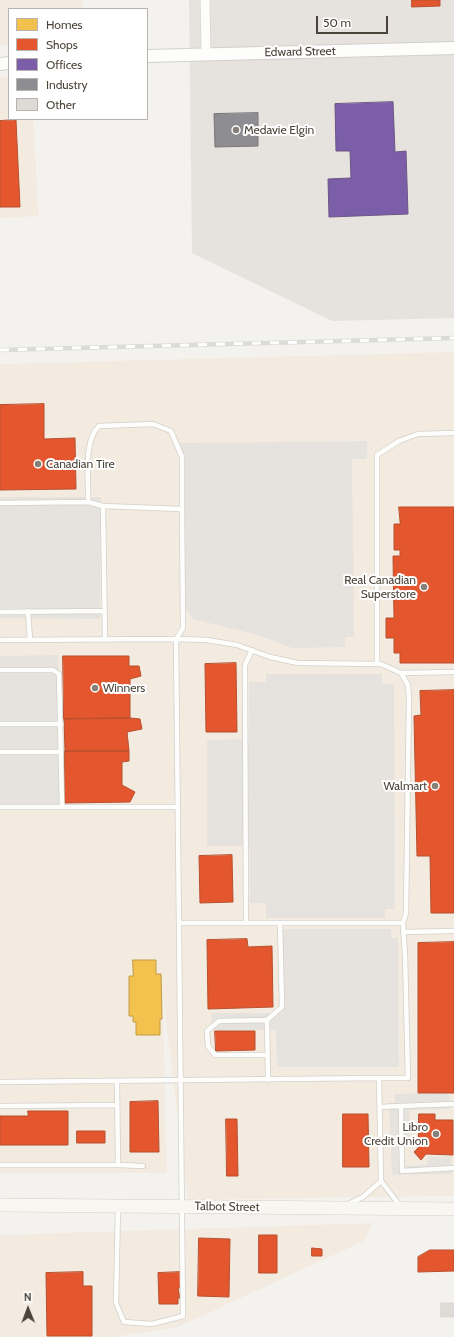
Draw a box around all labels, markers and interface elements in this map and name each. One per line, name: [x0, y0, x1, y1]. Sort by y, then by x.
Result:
legend: [8, 8, 148, 120]
scale bar: [318, 8, 390, 34]
text: 50 m: [323, 15, 351, 30]
text: Homes: [46, 17, 83, 32]
text: Shops: [46, 37, 78, 52]
street label: Edward Street: [264, 44, 336, 60]
text: Offices: [46, 57, 82, 72]
text: Industry: [46, 77, 87, 92]
text: Other: [46, 97, 76, 112]
place label: Medavie Elgin: [244, 123, 314, 137]
marker: Medavie Elgin: [231, 125, 241, 135]
place label: Canadian Tire: [46, 457, 115, 471]
marker: Canadian Tire: [33, 459, 43, 469]
place label: Real Canadian Superstore: [344, 573, 416, 601]
marker: Real Canadian Superstore: [419, 582, 429, 592]
place label: Winners: [103, 681, 145, 695]
marker: Winners: [90, 683, 100, 693]
place label: Walmart: [383, 779, 427, 793]
marker: Walmart: [430, 781, 440, 791]
place label: Libro Credit Union: [364, 1120, 428, 1148]
marker: Libro Credit Union: [431, 1129, 441, 1139]
street label: Talbot Street: [194, 1199, 260, 1215]
north arrow: [8, 1289, 48, 1329]
text: N: [24, 1290, 32, 1304]

